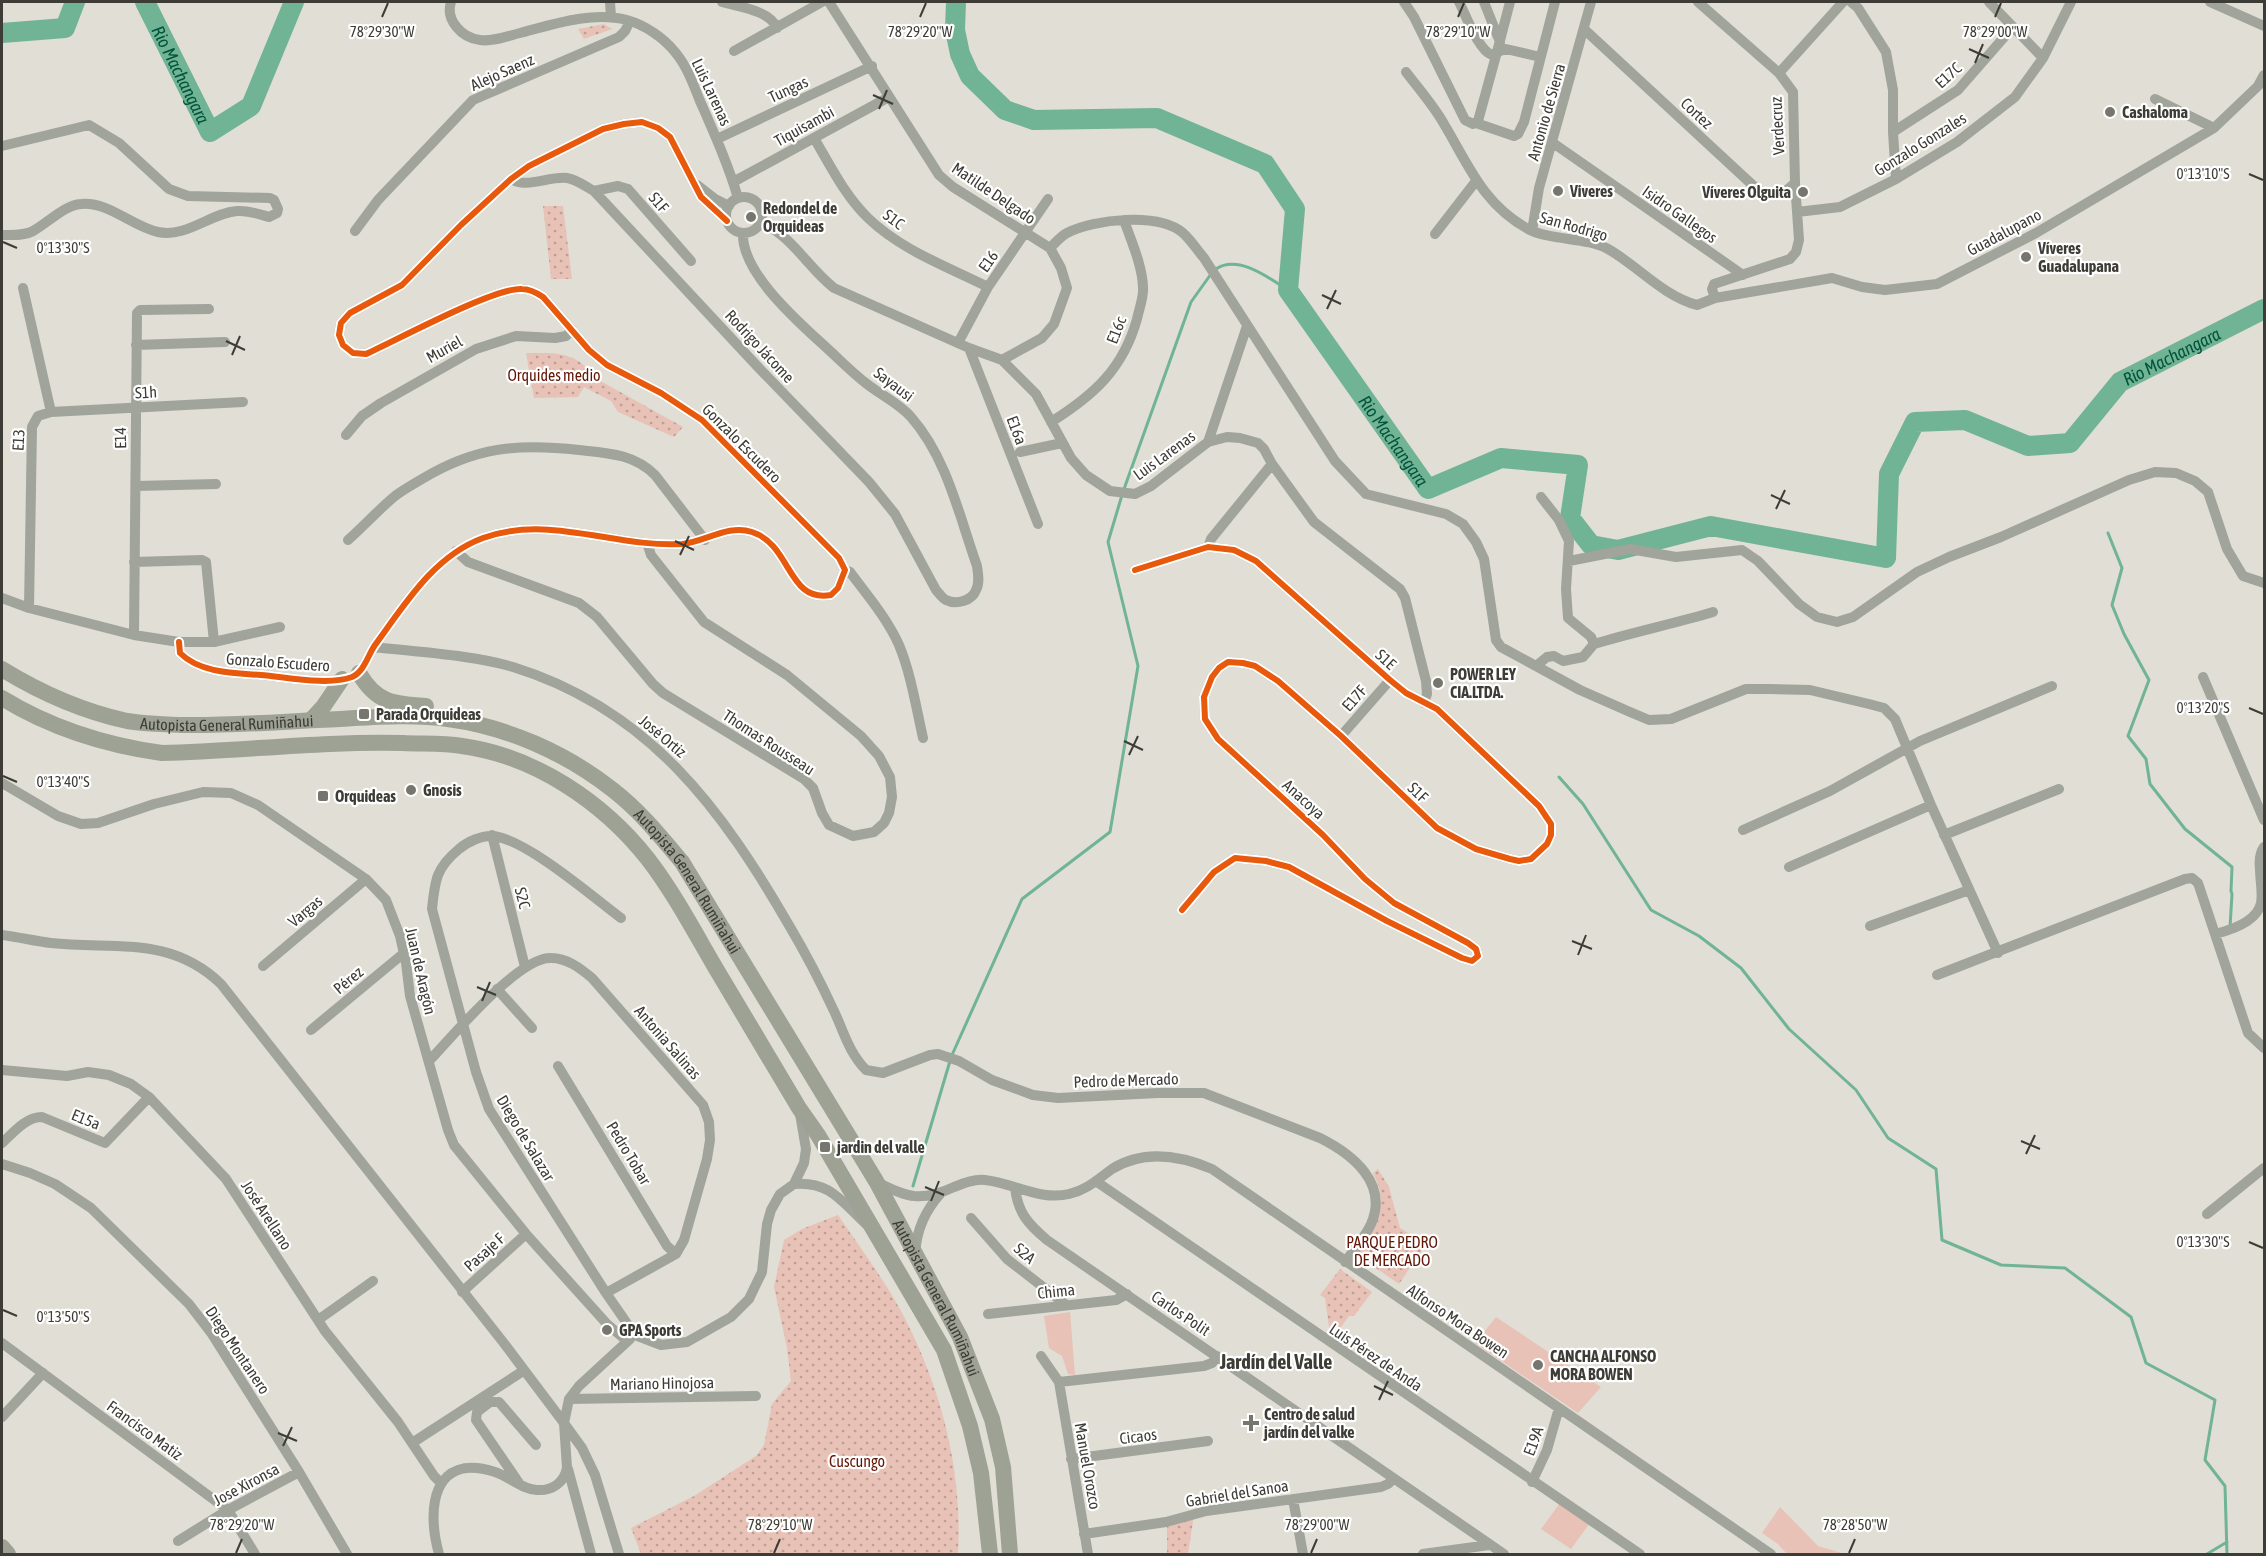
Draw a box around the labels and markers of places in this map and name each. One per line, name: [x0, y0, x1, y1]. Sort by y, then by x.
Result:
place label: Cashaloma: [2122, 103, 2188, 121]
marker: Cashaloma: [2103, 105, 2117, 119]
place label: Viveres: [1569, 182, 1613, 200]
place label: Víveres Olguita: [1701, 183, 1791, 201]
marker: Viveres: [1551, 184, 1565, 198]
marker: Víveres Olguita: [1796, 185, 1810, 199]
place label: Redondel de Orquideas: [763, 199, 837, 235]
marker: Redondel de Orquideas: [744, 210, 758, 224]
place label: Víveres Guadalupana: [2037, 239, 2119, 275]
marker: Víveres Guadalupana: [2019, 250, 2033, 264]
place label: POWER LEY CIA.LTDA.: [1450, 665, 1517, 701]
marker: POWER LEY CIA.LTDA.: [1431, 676, 1445, 690]
place label: Parada Orquideas: [376, 705, 481, 723]
marker: Parada Orquideas: [357, 707, 371, 721]
place label: Gnosis: [423, 781, 462, 799]
marker: Gnosis: [404, 783, 418, 797]
place label: Orquideas: [335, 787, 396, 805]
marker: Orquideas: [316, 789, 330, 803]
place label: jardin del valle: [836, 1138, 925, 1156]
marker: jardin del valle: [818, 1140, 832, 1154]
place label: GPA Sports: [619, 1321, 682, 1339]
marker: GPA Sports: [600, 1323, 614, 1337]
place label: CANCHA ALFONSO MORA BOWEN: [1550, 1347, 1656, 1383]
marker: CANCHA ALFONSO MORA BOWEN: [1531, 1358, 1545, 1372]
place label: Centro de salud jardín del valke: [1263, 1405, 1355, 1441]
marker: Centro de salud jardín del valke: [1242, 1414, 1260, 1432]

